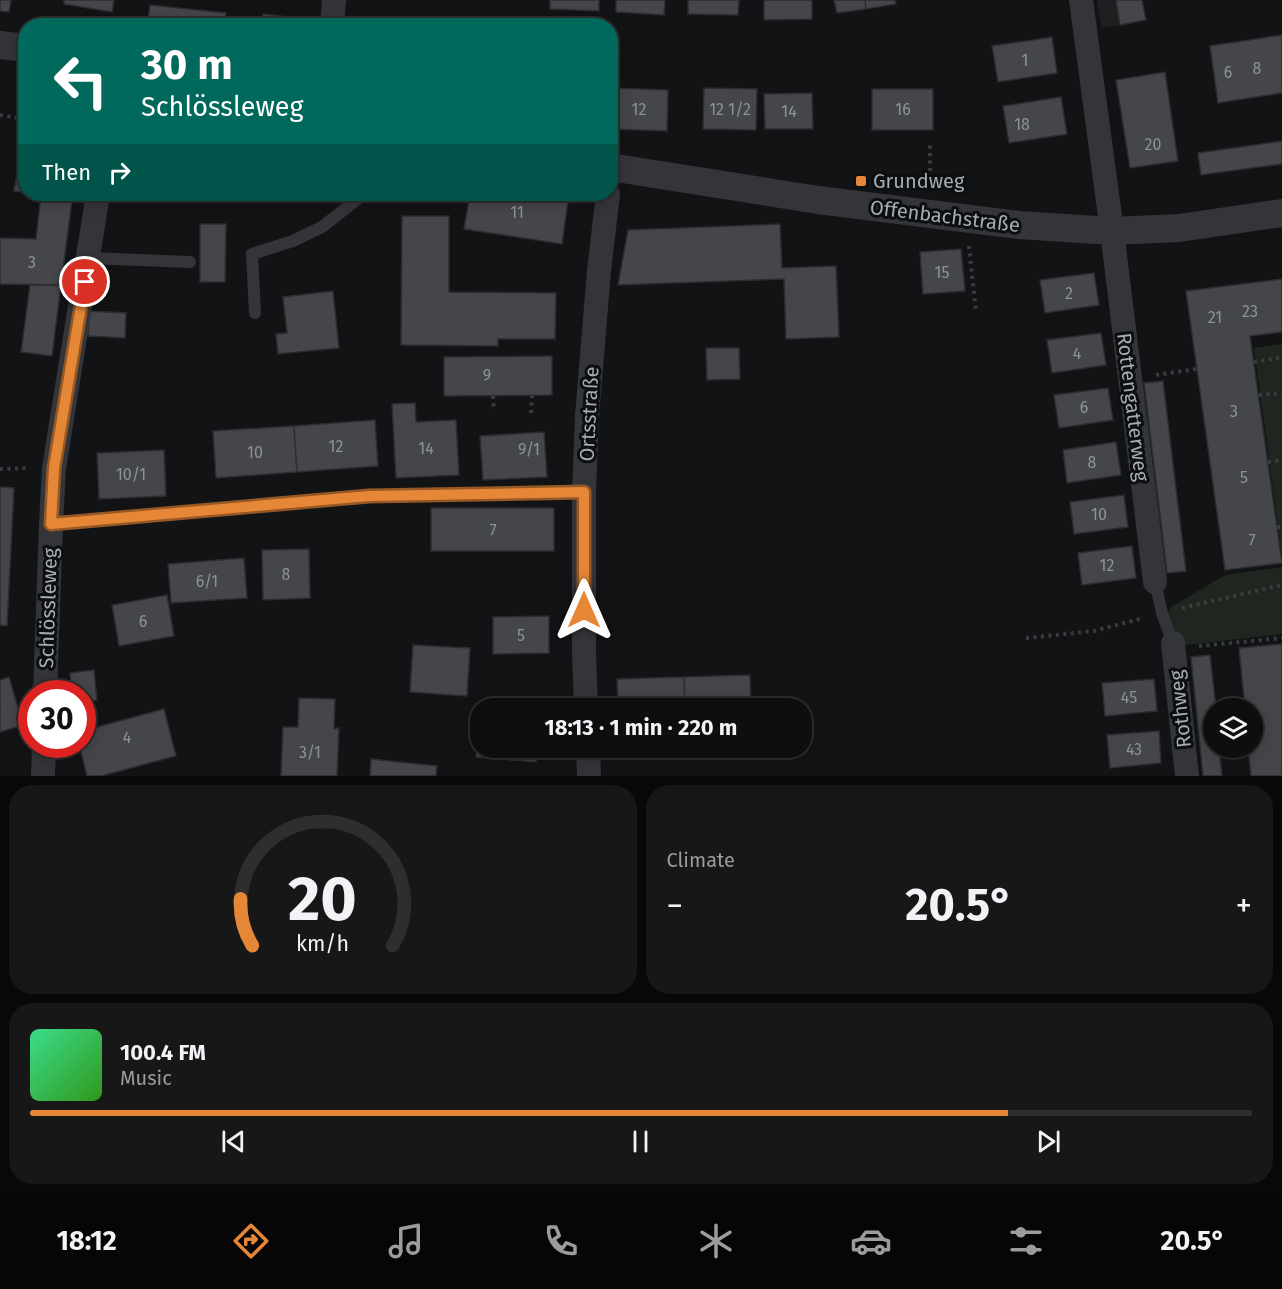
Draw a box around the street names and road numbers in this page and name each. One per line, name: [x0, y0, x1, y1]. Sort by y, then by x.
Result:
street label: Offenbachstraße: [869, 195, 1021, 237]
street label: Rottengatterweg: [1112, 331, 1154, 483]
street label: Ortsstraße: [575, 366, 603, 462]
street label: Schlössleweg: [34, 547, 62, 669]
street label: Rothweg: [1164, 668, 1196, 749]

